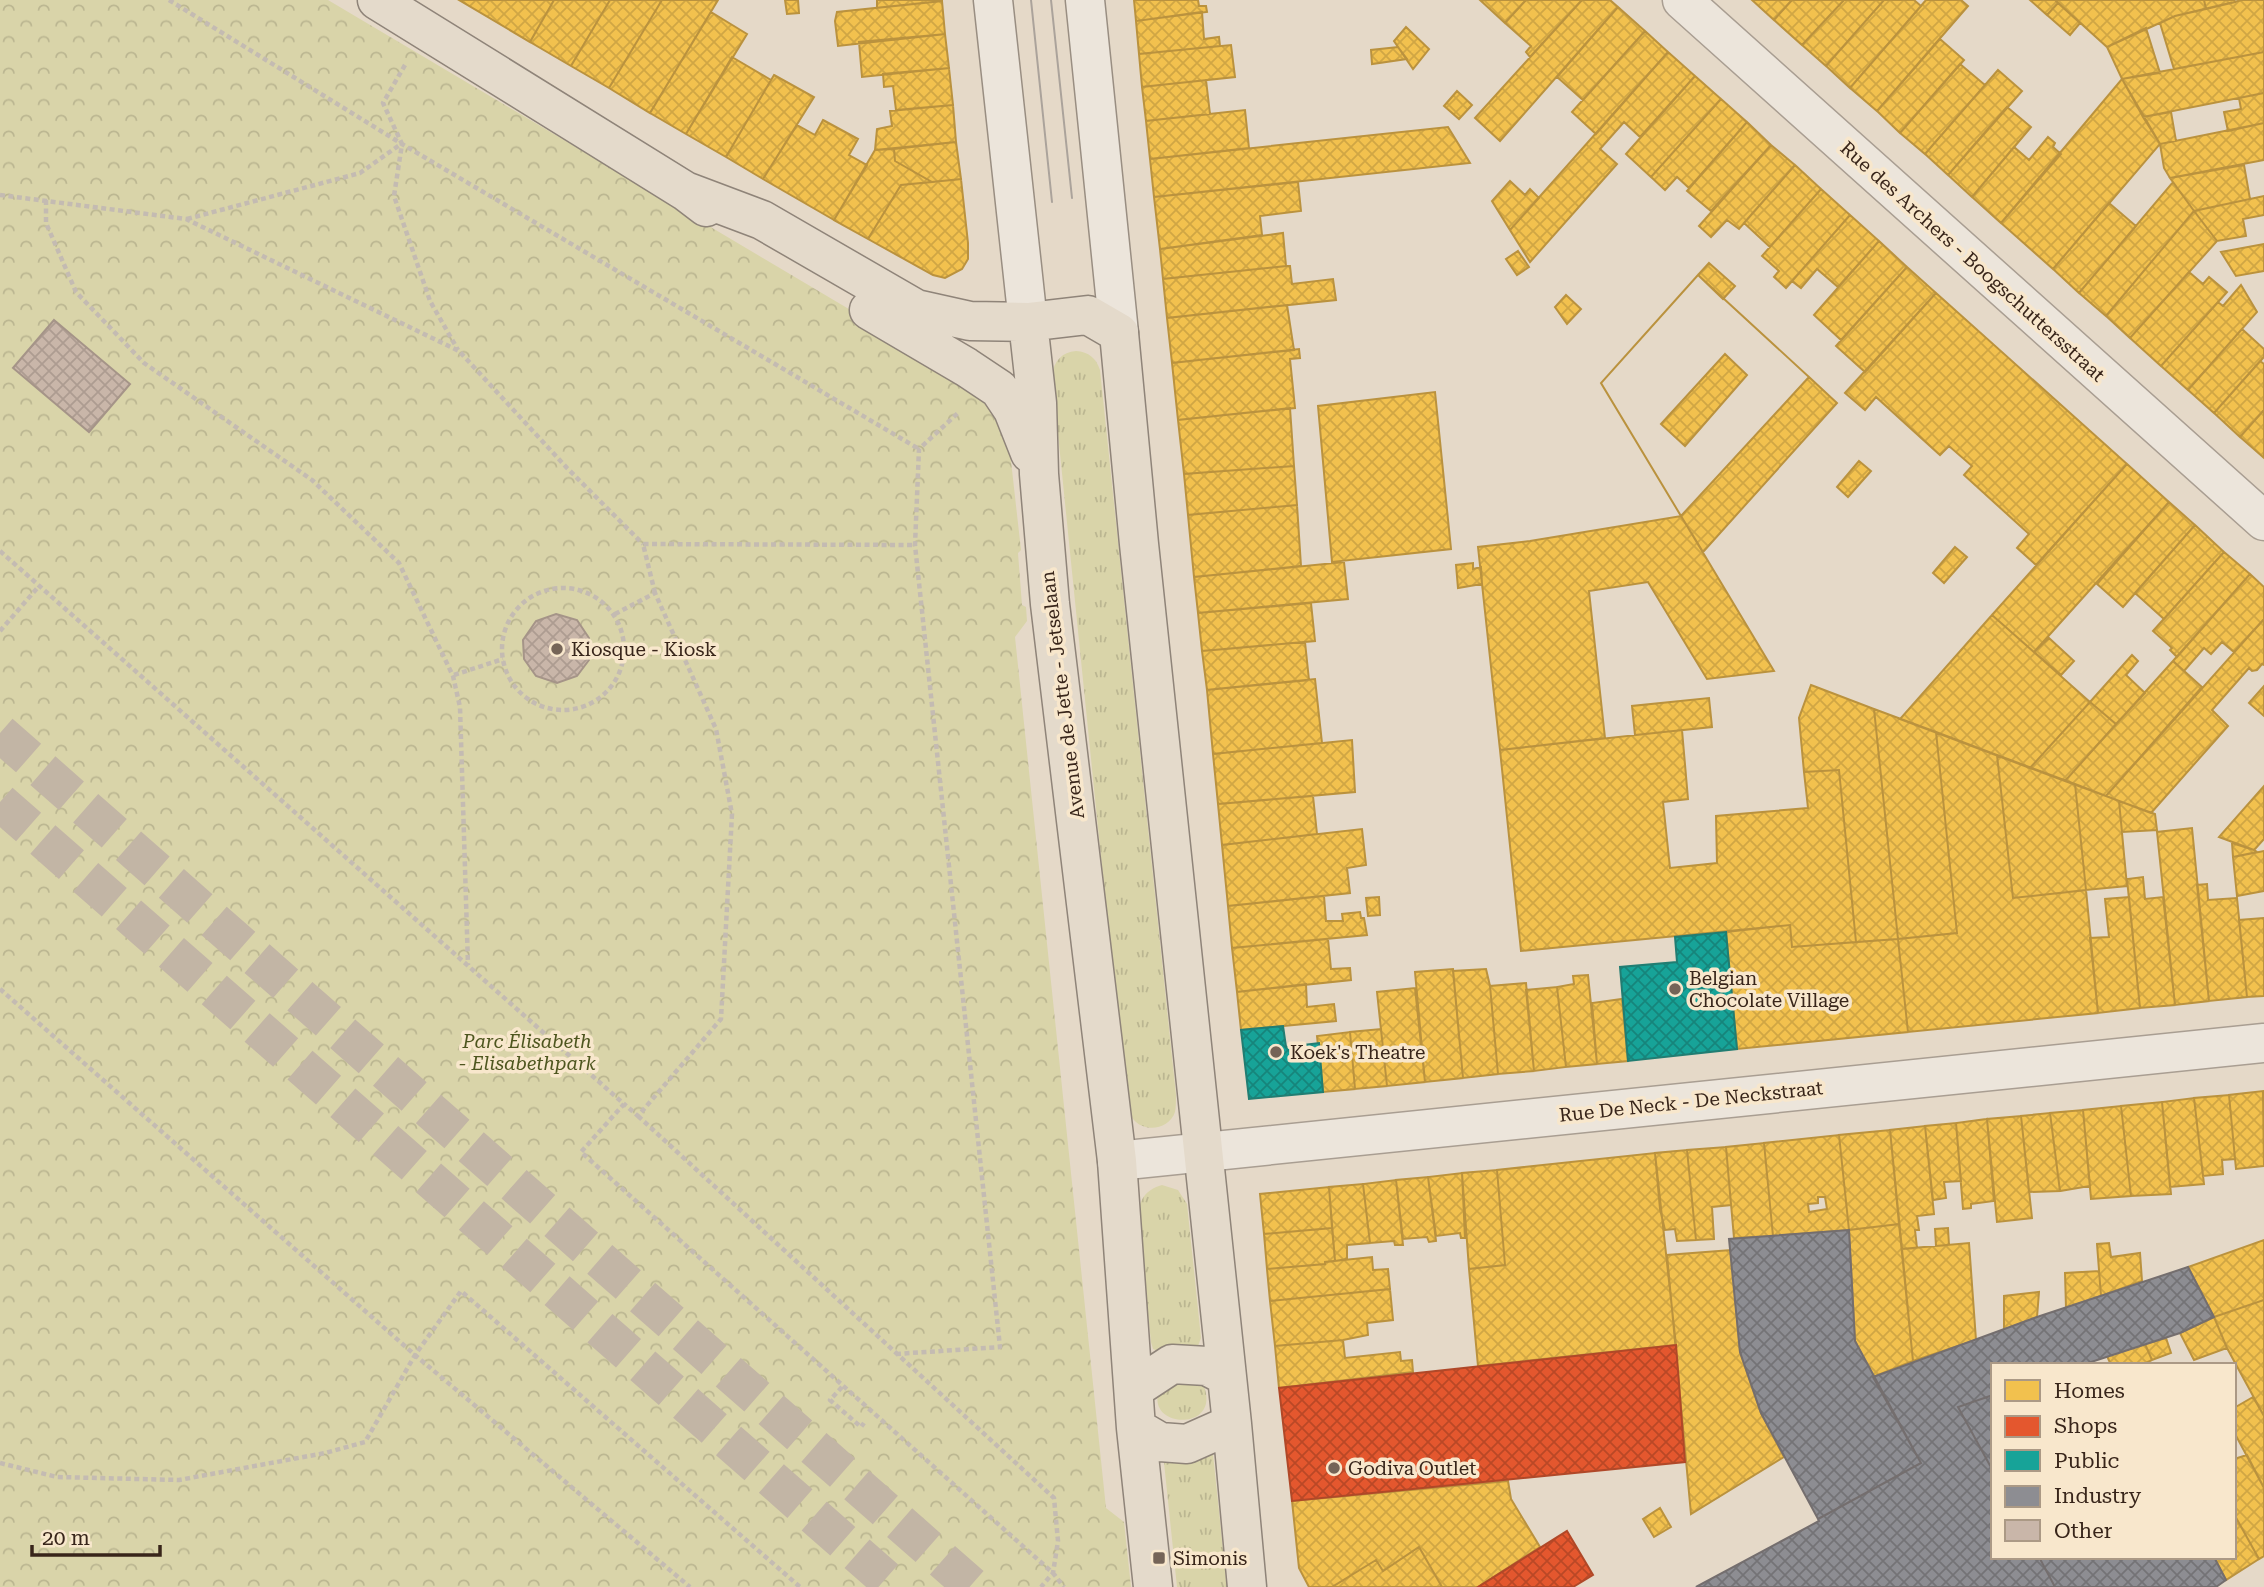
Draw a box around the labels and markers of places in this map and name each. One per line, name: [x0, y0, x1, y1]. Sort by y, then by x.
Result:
place label: Kiosque - Kiosk: [571, 638, 716, 661]
marker: Kiosque - Kiosk: [549, 641, 565, 657]
place label: Belgian Chocolate Village: [1689, 967, 1849, 1012]
marker: Belgian Chocolate Village: [1667, 981, 1683, 997]
place label: Koek's Theatre: [1290, 1041, 1425, 1064]
marker: Koek's Theatre: [1268, 1044, 1284, 1060]
place label: Godiva Outlet: [1348, 1457, 1476, 1480]
marker: Godiva Outlet: [1326, 1460, 1342, 1476]
place label: Simonis: [1173, 1547, 1247, 1570]
marker: Simonis: [1151, 1550, 1167, 1566]

